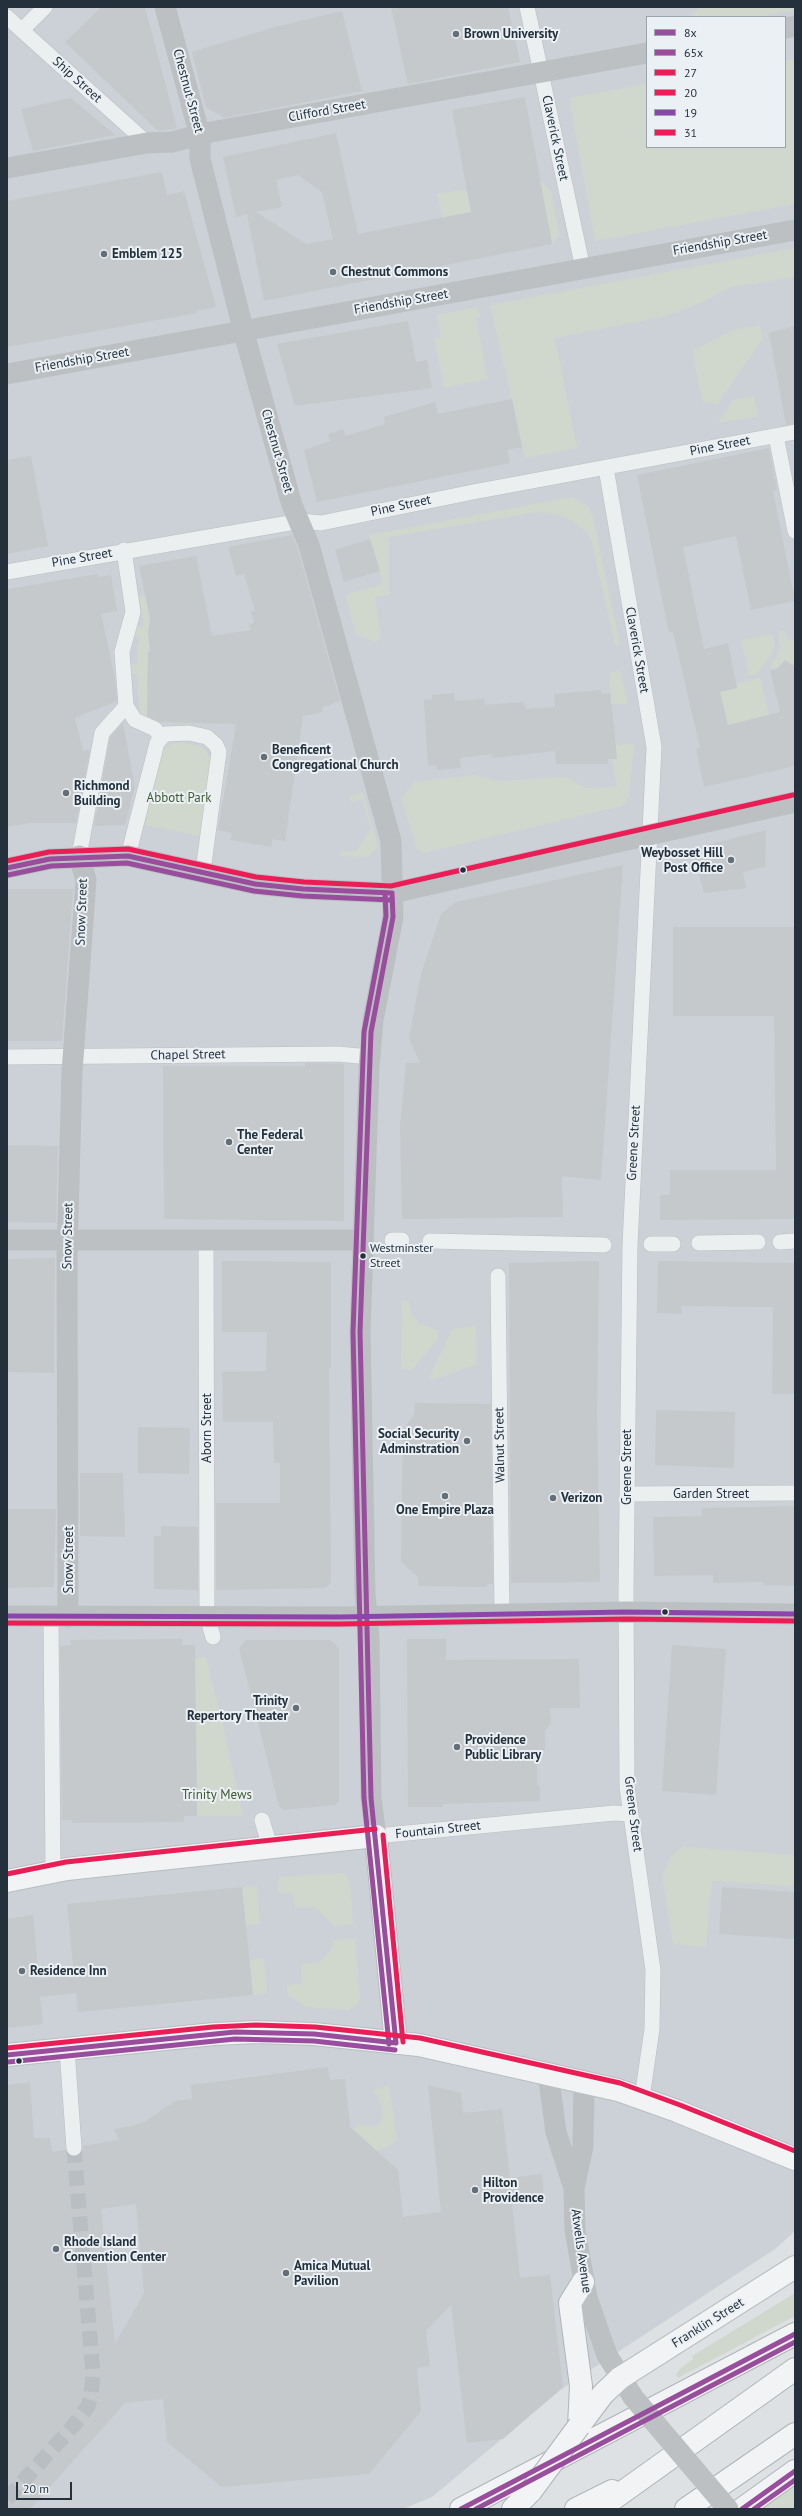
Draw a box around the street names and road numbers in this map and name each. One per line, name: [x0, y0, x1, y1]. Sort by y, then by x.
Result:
street label: Chestnut Street: [169, 47, 207, 135]
street label: Ship Street: [49, 54, 105, 106]
street label: Claverick Street: [538, 94, 572, 182]
street label: Clifford Street: [287, 97, 367, 125]
street label: Friendship Street: [672, 227, 768, 259]
street label: Friendship Street: [353, 286, 449, 318]
street label: Friendship Street: [34, 344, 130, 376]
street label: Chestnut Street: [258, 407, 296, 495]
street label: Pine Street: [689, 433, 751, 459]
street label: Pine Street: [369, 492, 433, 520]
street label: Pine Street: [51, 545, 113, 571]
street label: Claverick Street: [622, 606, 652, 694]
street label: Snow Street: [73, 878, 91, 946]
street label: Chapel Street: [150, 1047, 226, 1063]
street label: Greene Street: [624, 1105, 644, 1181]
street label: Snow Street: [60, 1202, 76, 1270]
street label: Aborn Street: [199, 1393, 215, 1463]
street label: Walnut Street: [492, 1407, 508, 1483]
street label: Greene Street: [619, 1429, 635, 1505]
street label: Garden Street: [673, 1486, 749, 1502]
street label: Snow Street: [61, 1526, 77, 1594]
street label: Greene Street: [621, 1775, 645, 1853]
street label: Fountain Street: [394, 1818, 482, 1842]
street label: Atwells Avenue: [567, 2208, 595, 2294]
street label: Franklin Street: [669, 2295, 747, 2351]

